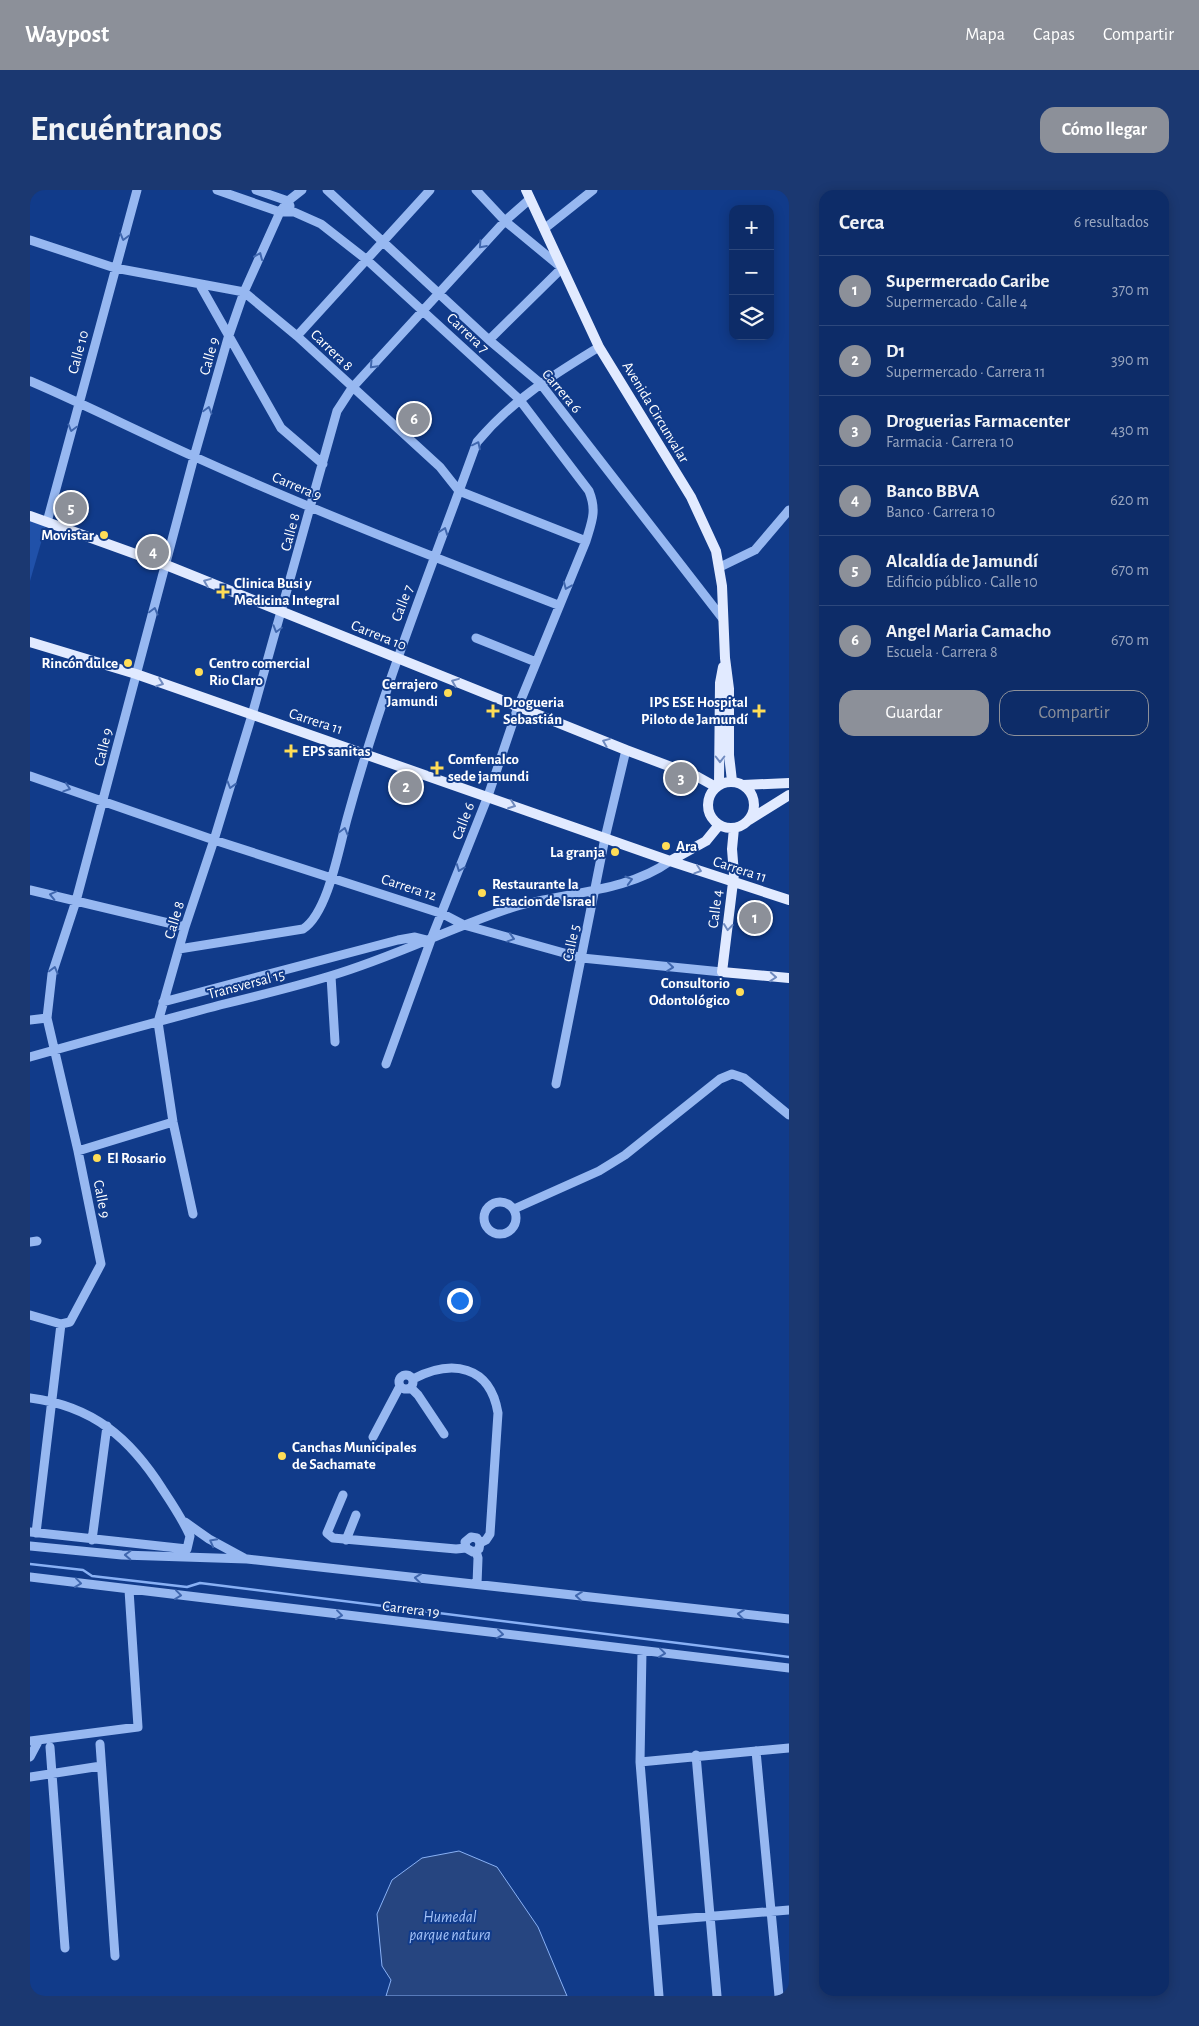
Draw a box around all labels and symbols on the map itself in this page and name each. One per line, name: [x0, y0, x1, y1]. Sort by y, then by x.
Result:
one-way arrow: [119, 233, 129, 241]
one-way arrow: [479, 239, 488, 248]
one-way arrow: [253, 252, 264, 261]
street label: Carrera 7: [444, 310, 492, 356]
street label: Carrera 8: [308, 327, 356, 374]
street label: Calle 10: [65, 329, 92, 376]
street label: Calle 9: [197, 336, 222, 377]
one-way arrow: [370, 359, 379, 368]
street label: Avenida Circunvalar: [619, 359, 692, 466]
street label: Carrera 6: [539, 366, 584, 416]
pin: 6: [398, 400, 430, 438]
one-way arrow: [202, 407, 212, 415]
one-way arrow: [67, 423, 78, 432]
one-way arrow: [471, 442, 481, 451]
street label: Carrera 9: [270, 469, 324, 504]
pin: 5: [55, 489, 87, 527]
street label: Calle 8: [278, 512, 303, 553]
one-way arrow: [438, 527, 448, 536]
place label: Movistar: [41, 528, 95, 543]
marker: Movistar: [98, 529, 110, 541]
pin: 4: [137, 533, 169, 571]
place label: Clinica Busi y Medicina Integral: [234, 576, 340, 608]
one-way arrow: [203, 577, 212, 588]
one-way arrow: [562, 581, 573, 590]
street label: Calle 7: [389, 583, 416, 624]
marker: Clinica Busi y Medicina Integral: [216, 585, 230, 599]
one-way arrow: [148, 608, 158, 616]
street label: Carrera 10: [349, 618, 409, 653]
one-way arrow: [273, 625, 283, 633]
place label: Rincón dulce: [41, 656, 118, 671]
place label: Centro comercial Rio Claro: [209, 656, 310, 688]
marker: Rincón dulce: [122, 657, 134, 669]
marker: Centro comercial Rio Claro: [193, 666, 205, 678]
one-way arrow: [155, 677, 164, 687]
place label: Cerrajero Jamundi: [382, 677, 438, 709]
one-way arrow: [451, 678, 460, 688]
marker: Cerrajero Jamundi: [442, 687, 454, 699]
place label: Drogueria Sebastián: [503, 695, 564, 727]
place label: IPS ESE Hospital Piloto de Jamundí: [641, 695, 749, 727]
marker: IPS ESE Hospital Piloto de Jamundí: [752, 704, 766, 718]
marker: Drogueria Sebastián: [487, 705, 499, 717]
street label: Carrera 11: [287, 706, 345, 737]
street label: Calle 9: [92, 727, 115, 768]
one-way arrow: [602, 738, 611, 748]
marker: EPS sanitas: [284, 744, 298, 758]
place label: EPS sanitas: [302, 744, 371, 759]
place label: Comfenalco sede jamundi: [448, 752, 529, 784]
one-way arrow: [715, 756, 725, 763]
pin: 3: [665, 759, 697, 797]
marker: Comfenalco sede jamundi: [430, 761, 444, 775]
pin: 2: [390, 768, 422, 806]
one-way arrow: [227, 780, 237, 789]
one-way arrow: [62, 783, 71, 793]
one-way arrow: [507, 799, 516, 809]
street label: Calle 6: [450, 800, 477, 842]
one-way arrow: [338, 827, 348, 835]
place label: Ara: [676, 839, 697, 854]
marker: Ara: [660, 840, 672, 852]
place label: La granja: [550, 845, 605, 860]
marker: La granja: [609, 846, 621, 858]
street label: Carrera 11: [711, 854, 769, 885]
one-way arrow: [456, 864, 466, 872]
one-way arrow: [693, 865, 702, 875]
street label: Carrera 12: [379, 871, 439, 904]
one-way arrow: [624, 875, 633, 886]
place label: Restaurante la Estacion de Israel: [492, 877, 595, 909]
marker: Restaurante la Estacion de Israel: [476, 887, 488, 899]
street label: Calle 4: [706, 889, 725, 929]
one-way arrow: [49, 890, 58, 901]
street label: Calle 8: [162, 899, 187, 941]
pin: 1: [739, 899, 771, 937]
street label: Calle 5: [560, 923, 583, 963]
one-way arrow: [723, 923, 734, 931]
one-way arrow: [506, 932, 514, 942]
one-way arrow: [666, 961, 674, 972]
one-way arrow: [48, 966, 59, 974]
street label: Transversal 15: [206, 967, 286, 1002]
one-way arrow: [769, 971, 777, 982]
place label: Consultorio Odontológico: [649, 976, 730, 1008]
marker: Consultorio Odontológico: [734, 986, 746, 998]
place label: El Rosario: [107, 1151, 166, 1166]
marker: El Rosario: [91, 1152, 103, 1164]
street label: Calle 9: [90, 1179, 113, 1219]
your location: [447, 1288, 473, 1314]
place label: Canchas Municipales de Sachamate: [292, 1440, 417, 1472]
marker: Canchas Municipales de Sachamate: [276, 1450, 288, 1462]
one-way arrow: [210, 1538, 219, 1548]
one-way arrow: [124, 1550, 132, 1561]
one-way arrow: [413, 1573, 421, 1584]
one-way arrow: [75, 1577, 83, 1588]
one-way arrow: [174, 1589, 182, 1600]
one-way arrow: [575, 1591, 583, 1602]
street label: Carrera 19: [381, 1599, 440, 1620]
one-way arrow: [335, 1609, 343, 1620]
one-way arrow: [736, 1609, 744, 1620]
one-way arrow: [497, 1628, 505, 1639]
one-way arrow: [658, 1647, 666, 1658]
water label: Humedal parque natura: [409, 1909, 491, 1944]

